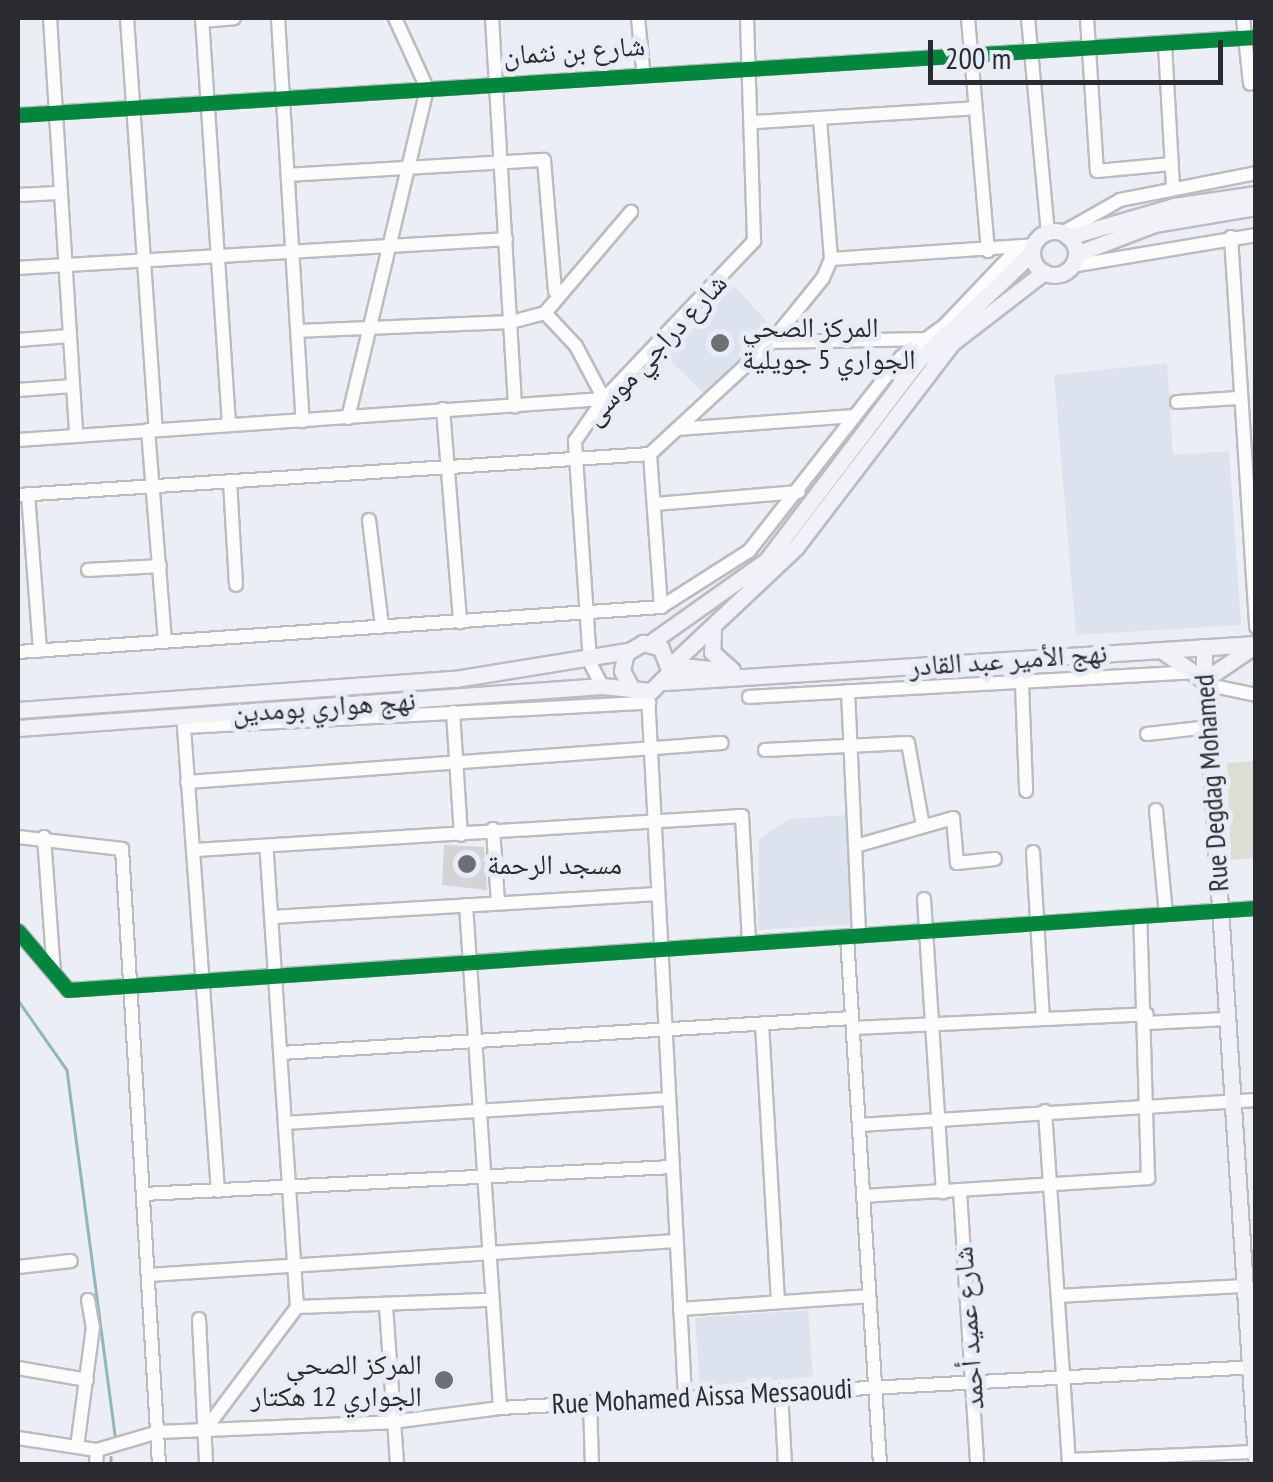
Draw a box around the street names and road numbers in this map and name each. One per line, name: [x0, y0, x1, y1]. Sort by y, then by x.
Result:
street label: شارع بن نثمان: [502, 28, 646, 72]
street label: شارع دراجي موسى: [576, 266, 734, 432]
street label: نهج الأمير عبد القادر: [908, 635, 1108, 683]
street label: Rue Degdag Mohamed: [1187, 673, 1235, 893]
street label: نهج هواري بومدين: [231, 683, 417, 729]
street label: شارع عميد أحمد: [946, 1245, 990, 1411]
street label: Rue Mohamed Aissa Messaoudi: [550, 1371, 854, 1421]

